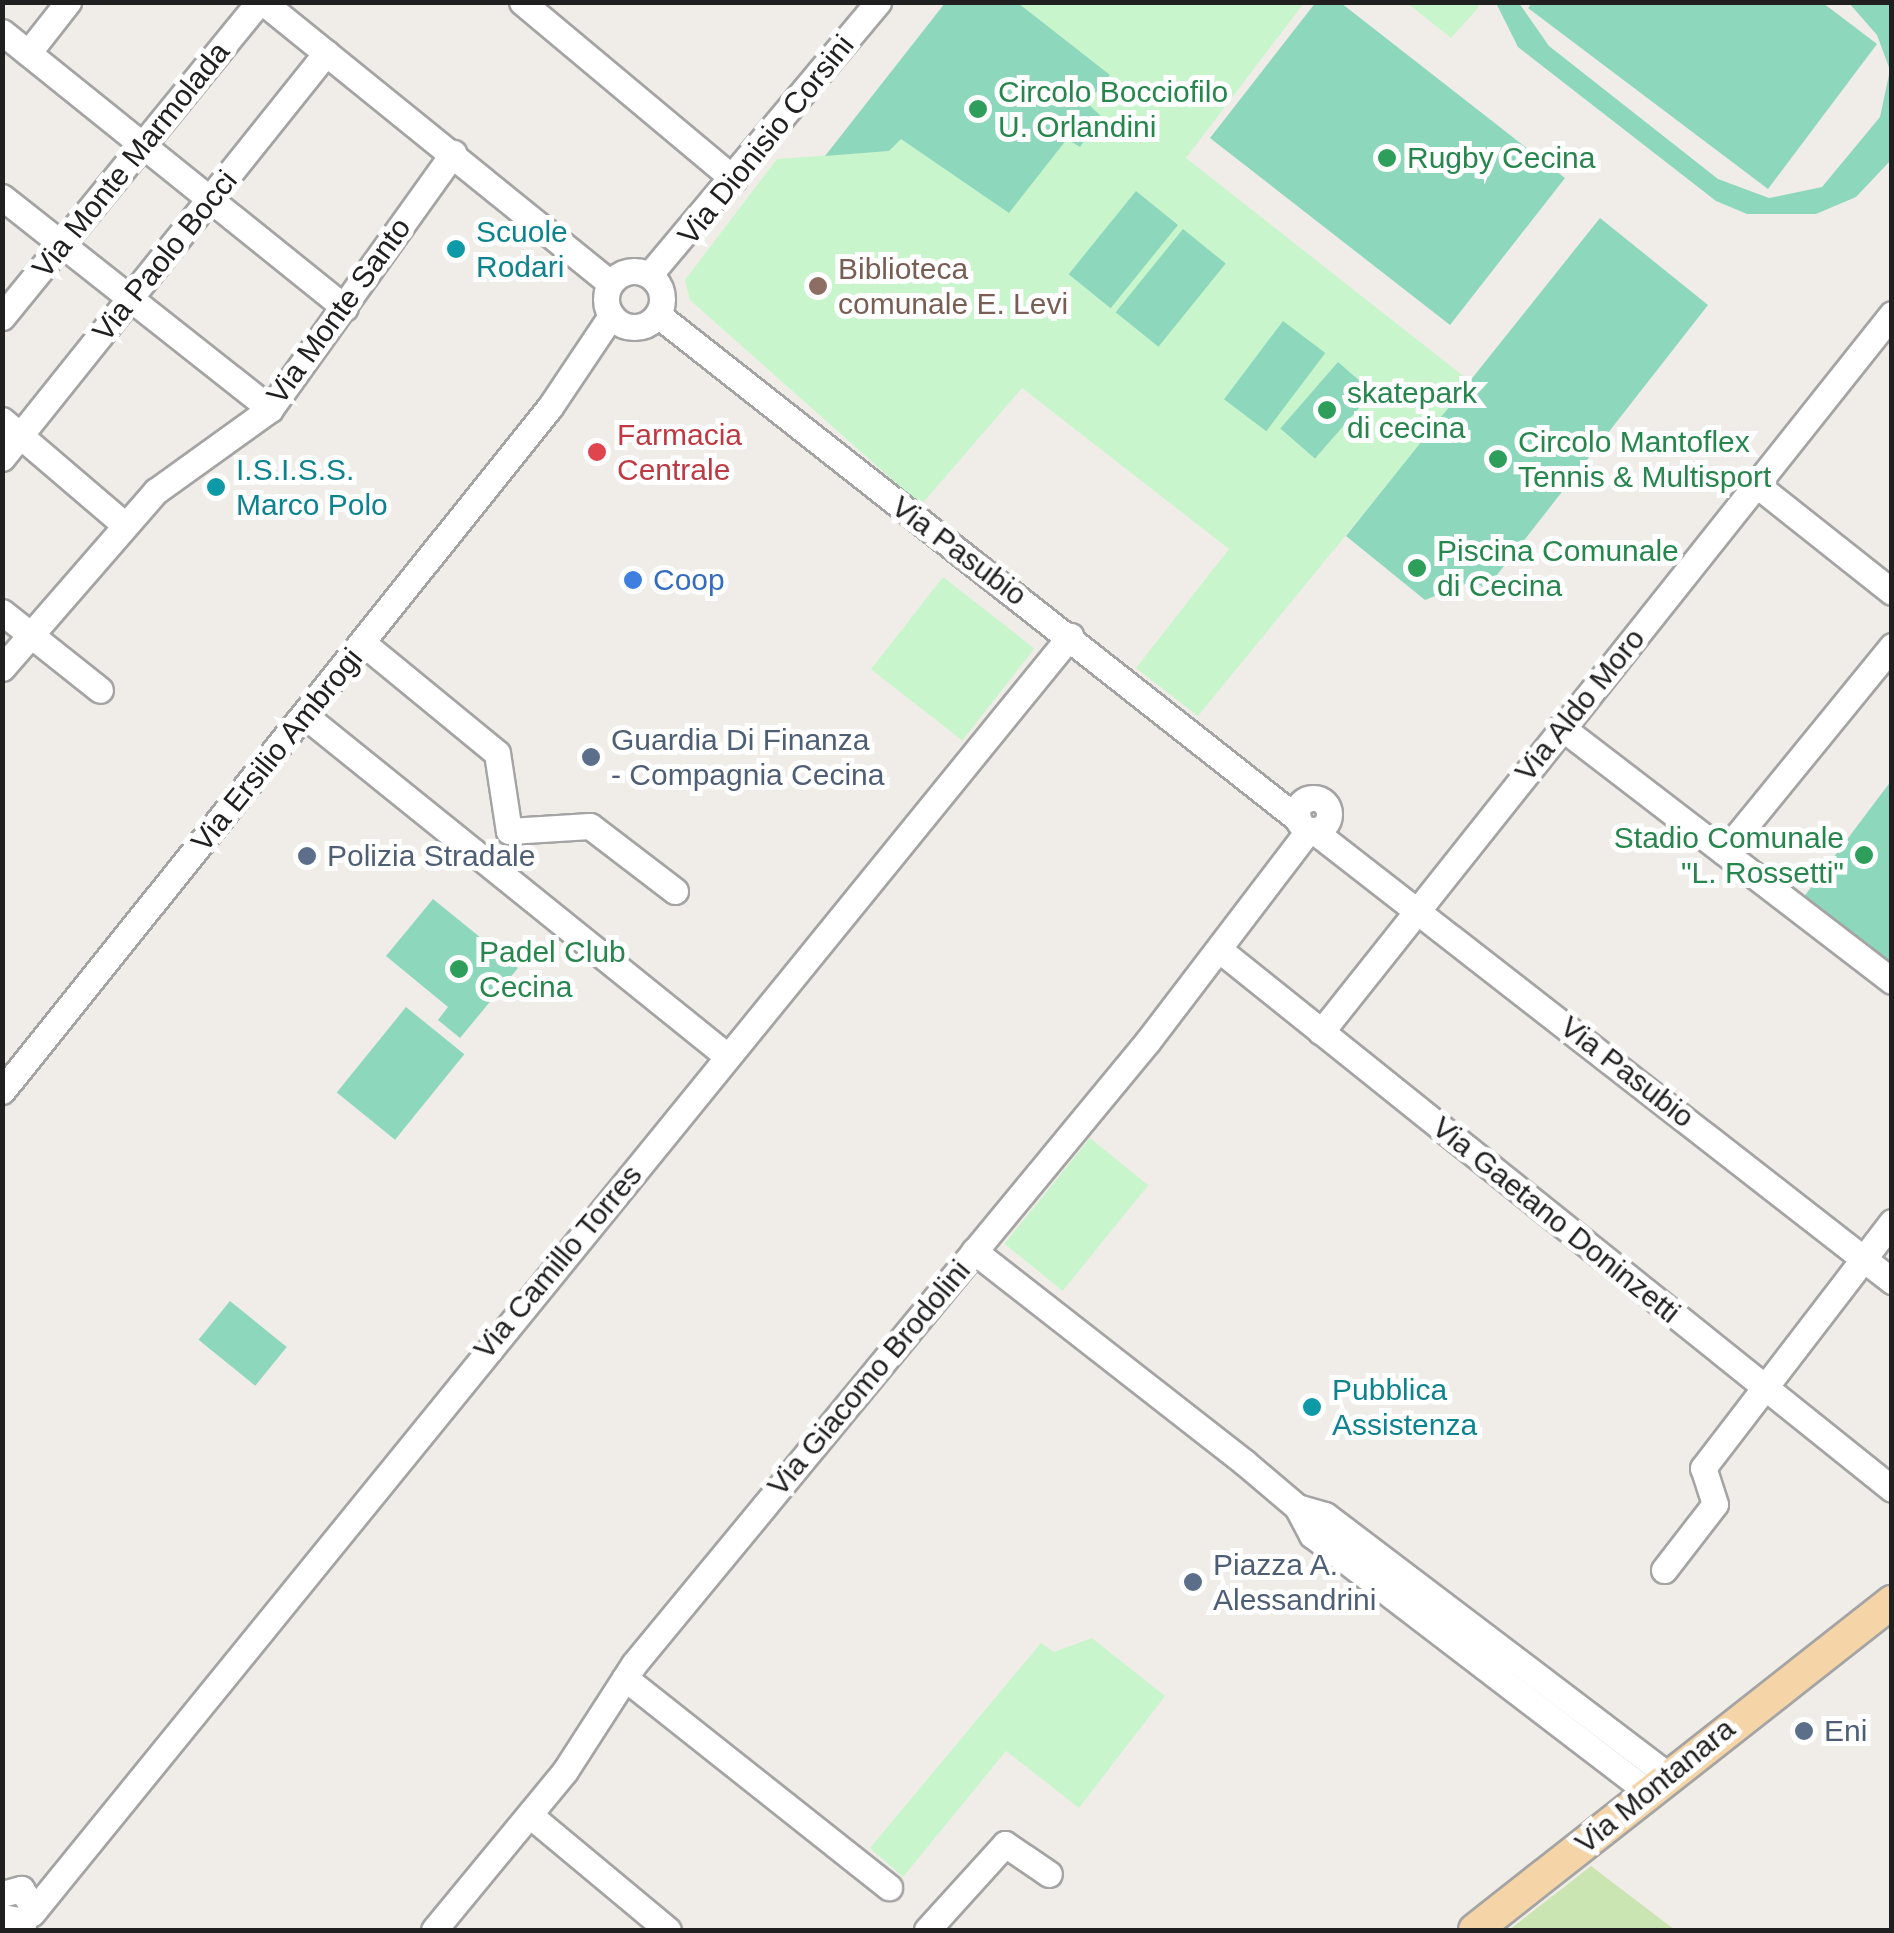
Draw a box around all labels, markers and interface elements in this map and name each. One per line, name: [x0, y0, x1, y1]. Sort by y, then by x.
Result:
street label: Via Dionisio Corsini: [670, 28, 862, 252]
street label: Via Monte Marmolada: [25, 35, 237, 285]
place label: Circolo Bocciofilo U. Orlandini: [998, 74, 1228, 144]
marker: Circolo Bocciofilo U. Orlandini: [967, 98, 989, 120]
place label: Rugby Cecina: [1407, 140, 1595, 176]
marker: Rugby Cecina: [1376, 147, 1398, 169]
street label: Via Paolo Bocci: [85, 163, 245, 349]
street label: Via Monte Santo: [259, 211, 419, 411]
place label: Scuole Rodari: [476, 214, 568, 284]
marker: Scuole Rodari: [445, 238, 467, 260]
place label: Biblioteca comunale E. Levi: [838, 251, 1068, 322]
marker: Biblioteca comunale E. Levi: [807, 275, 829, 297]
place label: skatepark di cecina: [1347, 375, 1477, 446]
marker: skatepark di cecina: [1316, 399, 1338, 421]
place label: Farmacia Centrale: [617, 417, 742, 488]
place label: Circolo Mantoflex Tennis & Multisport: [1518, 424, 1771, 494]
marker: Farmacia Centrale: [586, 441, 608, 463]
marker: Circolo Mantoflex Tennis & Multisport: [1487, 448, 1509, 470]
place label: I.S.I.S.S. Marco Polo: [236, 452, 388, 522]
marker: I.S.I.S.S. Marco Polo: [205, 476, 227, 498]
street label: Via Pasubio: [884, 489, 1034, 613]
place label: Piscina Comunale di Cecina: [1437, 533, 1679, 604]
marker: Piscina Comunale di Cecina: [1406, 557, 1428, 579]
place label: Coop: [653, 562, 725, 598]
marker: Coop: [622, 569, 644, 591]
street label: Via Aldo Moro: [1507, 621, 1653, 789]
street label: Via Ersilio Ambrogi: [183, 640, 371, 860]
place label: Guardia Di Finanza - Compagnia Cecina: [611, 722, 884, 792]
marker: Guardia Di Finanza - Compagnia Cecina: [580, 746, 602, 768]
place label: Stadio Comunale "L. Rossetti": [1614, 820, 1844, 890]
place label: Polizia Stradale: [327, 838, 535, 874]
marker: Stadio Comunale "L. Rossetti": [1853, 844, 1875, 866]
marker: Polizia Stradale: [296, 845, 318, 867]
place label: Padel Club Cecina: [479, 934, 626, 1004]
marker: Padel Club Cecina: [448, 958, 470, 980]
street label: Via Pasubio: [1553, 1009, 1701, 1135]
street label: Via Gaetano Doninzetti: [1425, 1109, 1687, 1331]
street label: Via Camillo Torres: [466, 1157, 650, 1367]
street label: Via Giacomo Brodolini: [760, 1253, 978, 1503]
place label: Pubblica Assistenza: [1332, 1372, 1477, 1442]
marker: Pubblica Assistenza: [1301, 1396, 1323, 1418]
place label: Piazza A. Alessandrini: [1213, 1547, 1376, 1618]
marker: Piazza A. Alessandrini: [1182, 1571, 1204, 1593]
street label: Via Montanara: [1568, 1711, 1742, 1861]
place label: Eni: [1824, 1713, 1867, 1749]
marker: Eni: [1793, 1720, 1815, 1742]

